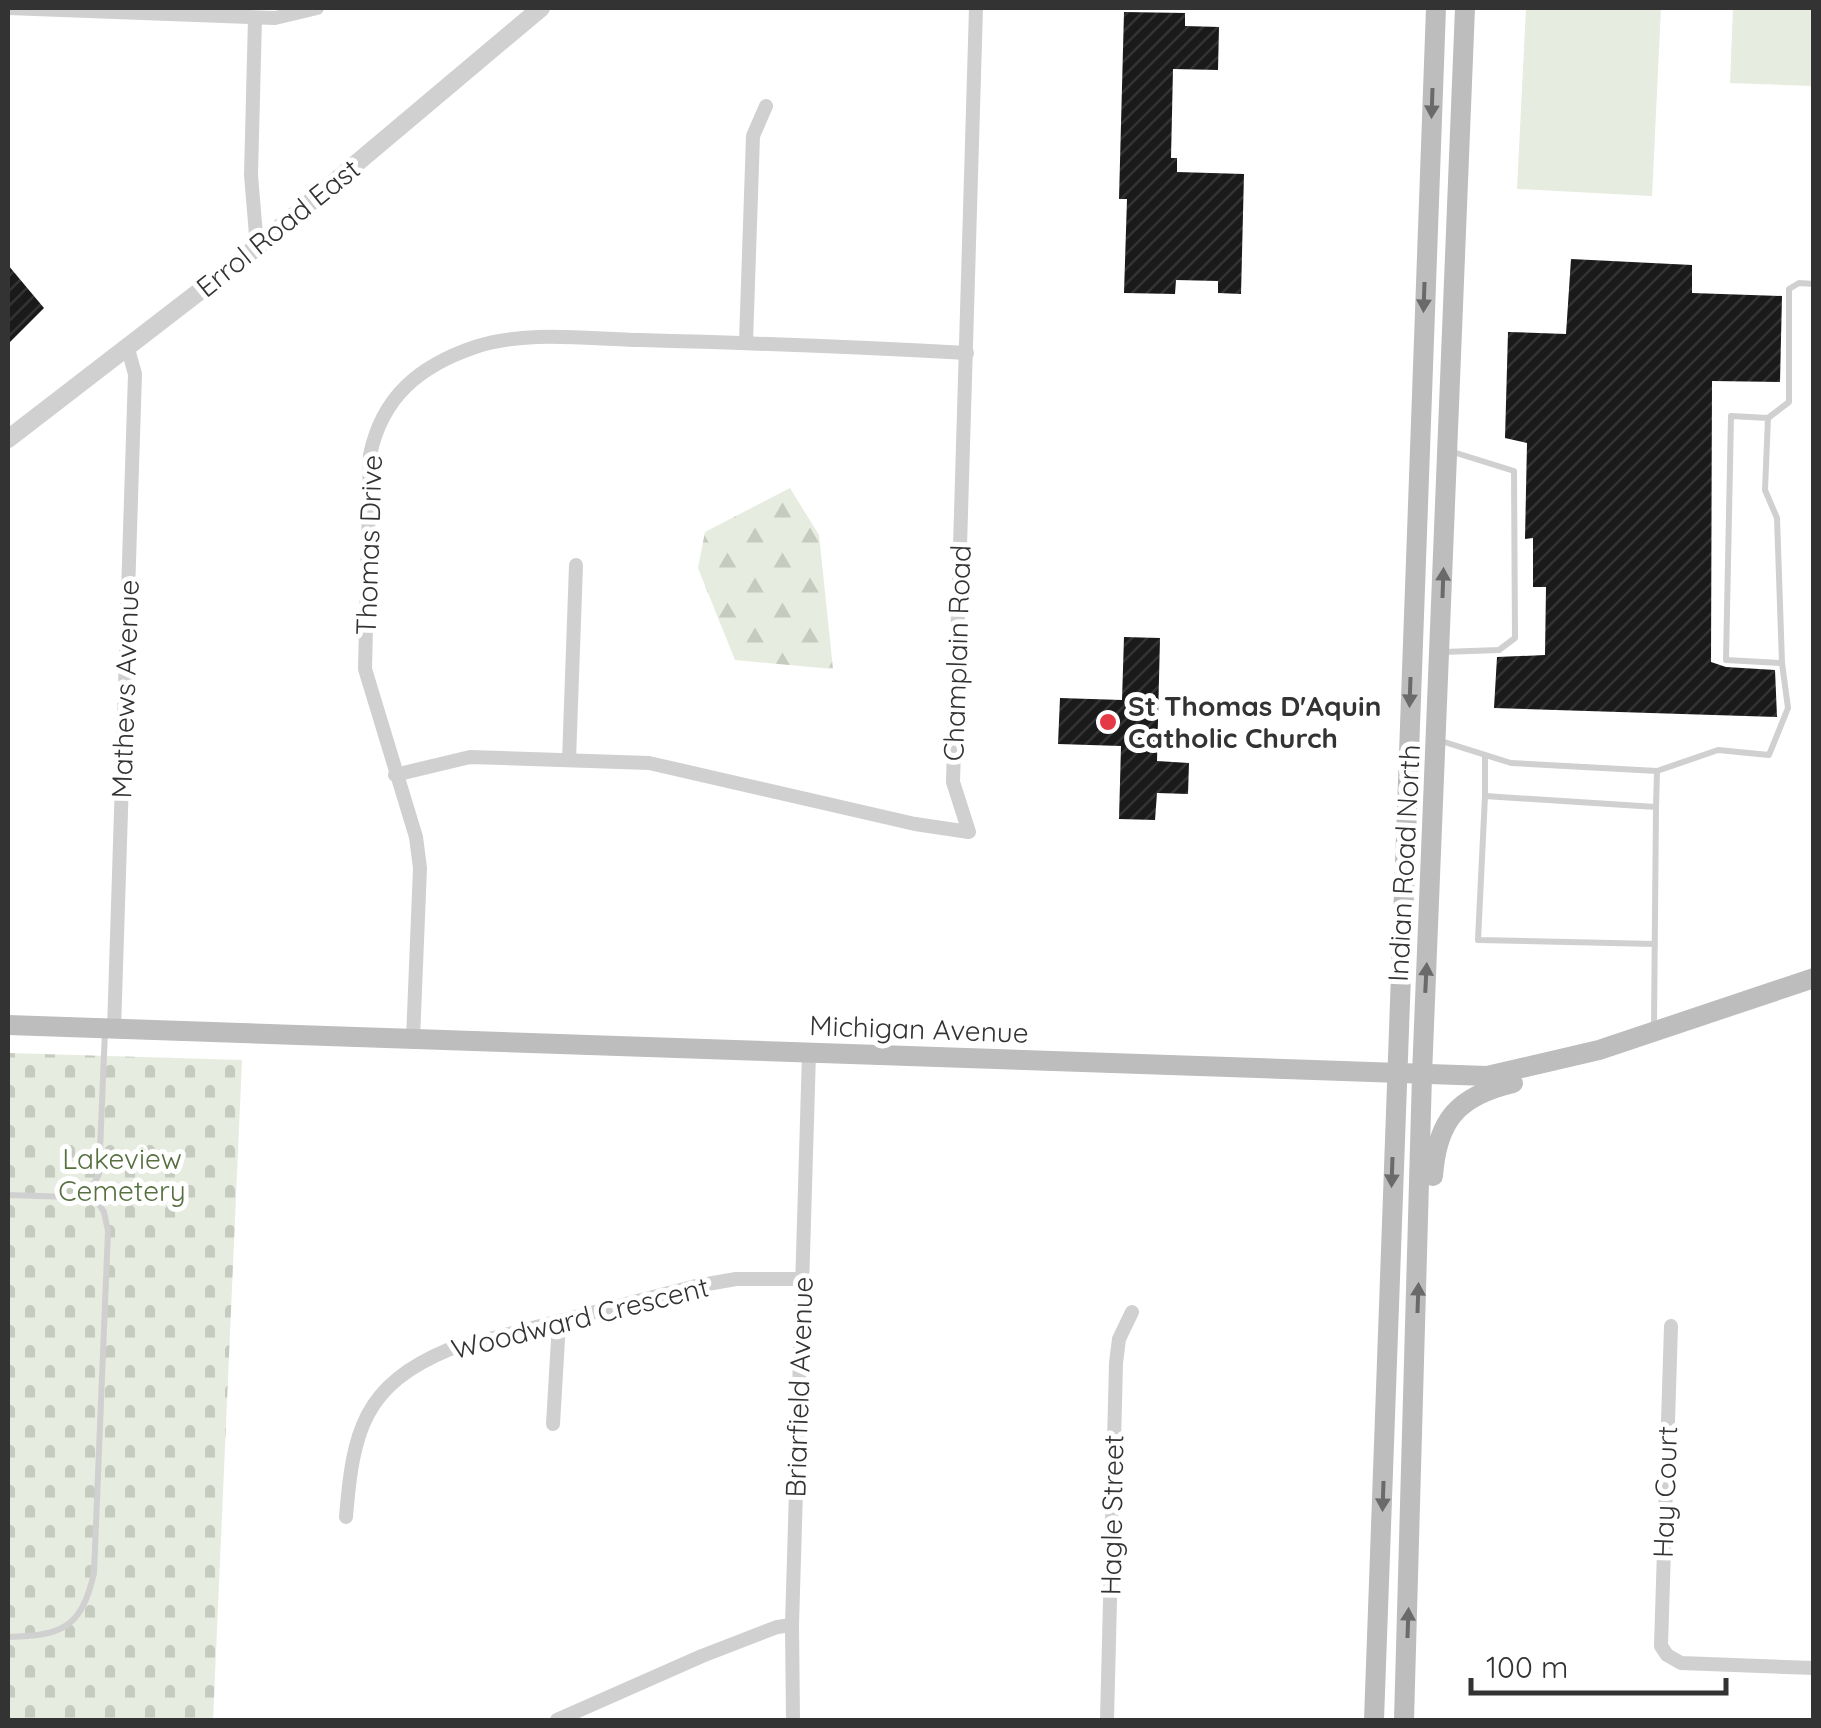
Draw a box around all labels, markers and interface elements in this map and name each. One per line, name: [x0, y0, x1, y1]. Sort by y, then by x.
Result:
one-way arrow: [1423, 88, 1439, 120]
street label: Errol Road East: [189, 151, 367, 304]
one-way arrow: [1416, 281, 1432, 313]
street label: Thomas Drive: [348, 454, 389, 636]
street label: Champlain Road: [935, 544, 978, 762]
one-way arrow: [1436, 566, 1452, 598]
street label: Mathews Avenue: [103, 579, 146, 799]
one-way arrow: [1402, 676, 1418, 708]
place label: St Thomas D'Aquin Catholic Church: [1128, 688, 1381, 755]
marker: St Thomas D'Aquin Catholic Church: [1097, 711, 1119, 733]
street label: Indian Road North: [1380, 743, 1427, 982]
one-way arrow: [1418, 961, 1434, 993]
street label: Michigan Avenue: [809, 1007, 1029, 1050]
park label: Lakeview Cemetery: [58, 1141, 186, 1208]
one-way arrow: [1384, 1156, 1400, 1188]
street label: Woodward Crescent: [448, 1269, 712, 1366]
street label: Briarfield Avenue: [777, 1276, 820, 1498]
one-way arrow: [1410, 1282, 1426, 1314]
street label: Hay Court: [1645, 1425, 1684, 1559]
street label: Hagle Street: [1093, 1434, 1130, 1596]
one-way arrow: [1375, 1481, 1391, 1513]
one-way arrow: [1400, 1607, 1416, 1639]
scale bar: [1471, 1633, 1726, 1695]
text: 100 m: [1486, 1648, 1568, 1686]

